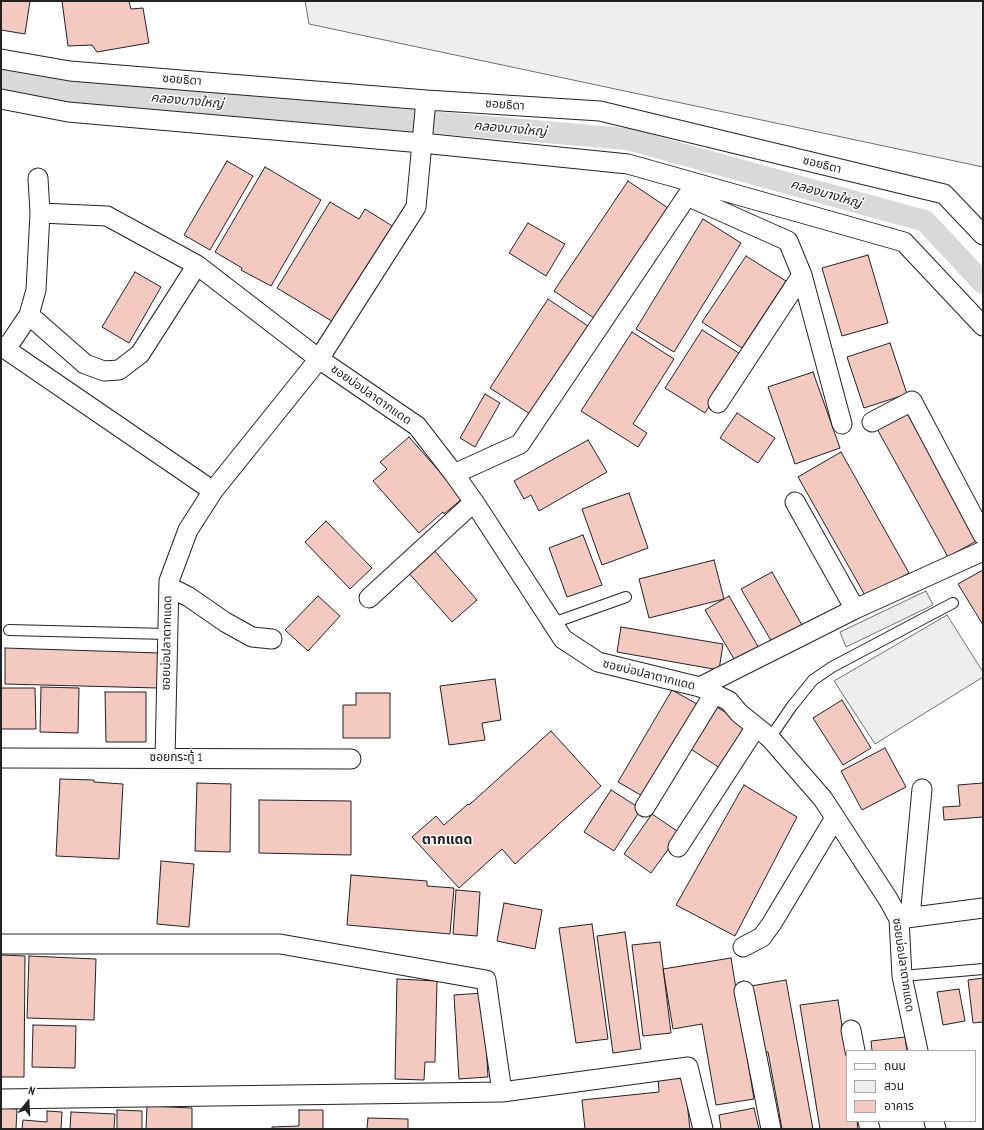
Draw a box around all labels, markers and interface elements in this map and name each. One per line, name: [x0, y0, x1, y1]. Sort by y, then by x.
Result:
street label: ซอยธิดา: [162, 71, 202, 89]
water label: คลองบางใหญ่: [150, 90, 224, 112]
street label: ซอยธิดา: [485, 96, 525, 114]
water label: คลองบางใหญ่: [473, 118, 547, 140]
street label: ซอยธิดา: [801, 153, 843, 177]
water label: คลองบางใหญ่: [789, 176, 863, 212]
street label: ซอยบ่อปลาตากแดด: [328, 362, 414, 428]
street label: ซอยบ่อปลาตากแดด: [159, 595, 175, 691]
street label: ซอยบ่อปลาตากแดด: [601, 657, 697, 693]
street label: ซอยกระทู้ 1: [149, 751, 203, 765]
district label: ตากแดด: [422, 832, 472, 848]
street label: ซอยบ่อปลาตากแดด: [889, 917, 917, 1013]
legend: [846, 1050, 976, 1122]
text: ถนน: [884, 1058, 906, 1073]
text: สวน: [884, 1078, 904, 1093]
north arrow: [8, 1082, 48, 1122]
text: N: [27, 1083, 37, 1098]
text: อาคาร: [884, 1098, 914, 1113]

